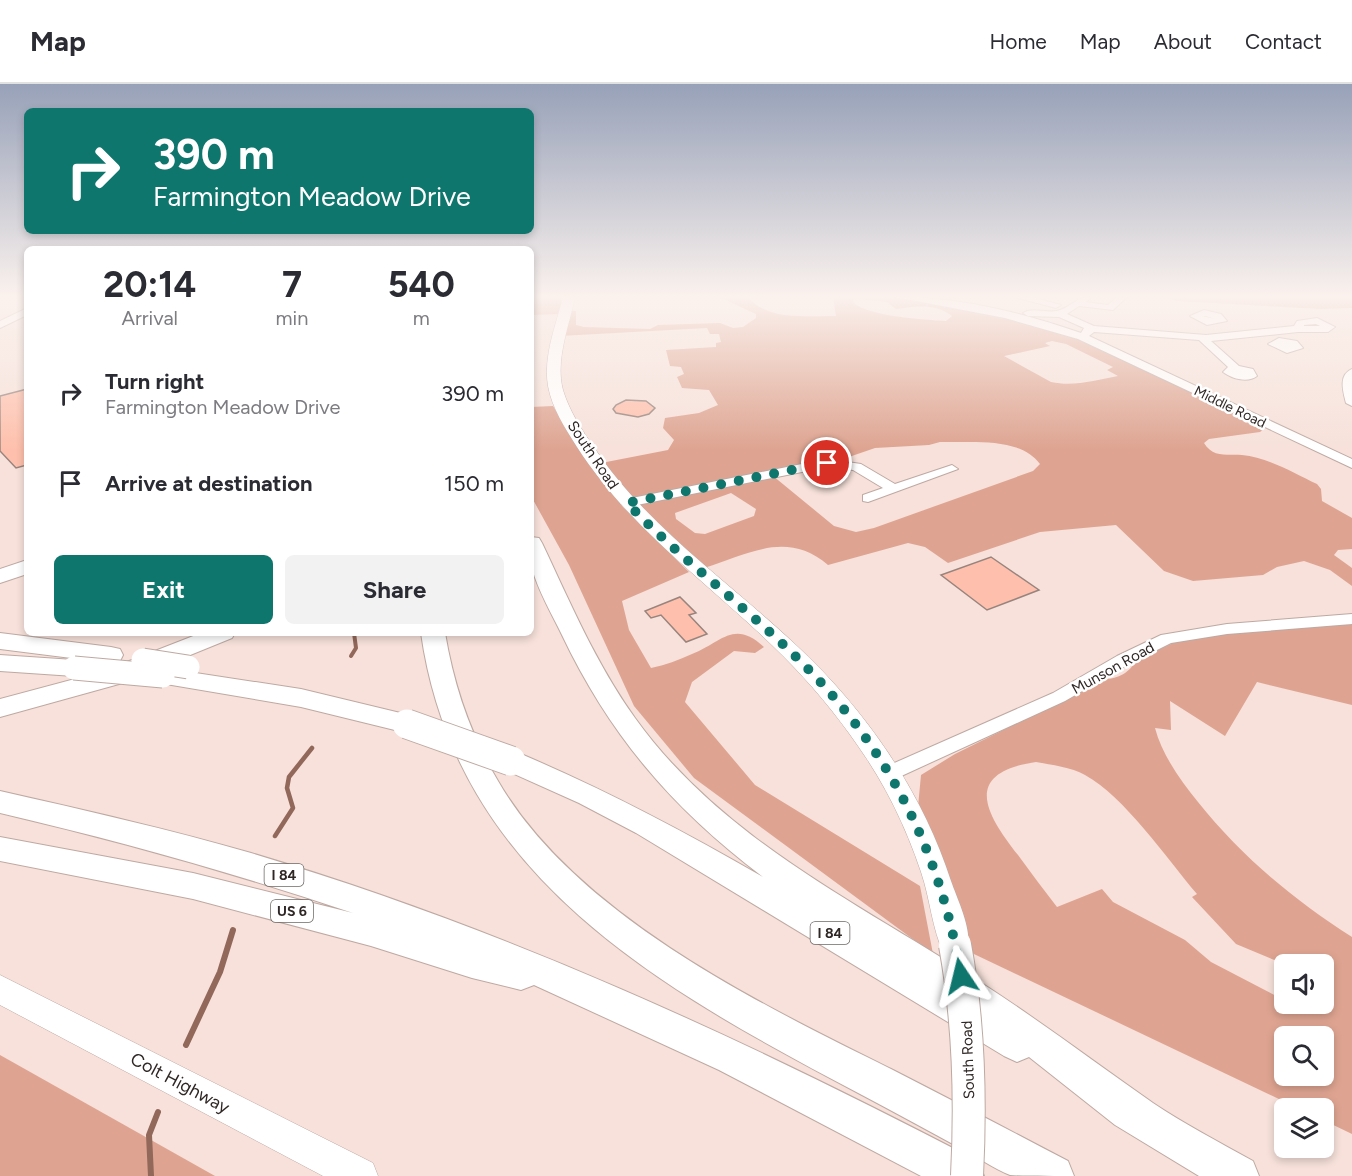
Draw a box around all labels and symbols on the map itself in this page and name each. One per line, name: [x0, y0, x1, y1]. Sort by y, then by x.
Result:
street label: Middle Road: [1191, 382, 1269, 432]
street label: South Road: [564, 417, 622, 493]
pin: [801, 437, 852, 488]
street label: Munson Road: [1069, 638, 1157, 698]
road number: I 84: [264, 864, 304, 886]
road number: US 6: [271, 900, 313, 922]
road number: I 84: [810, 922, 850, 944]
position arrow: [929, 944, 993, 1008]
street label: South Road: [958, 1020, 978, 1100]
street label: Colt Highway: [127, 1048, 234, 1119]

